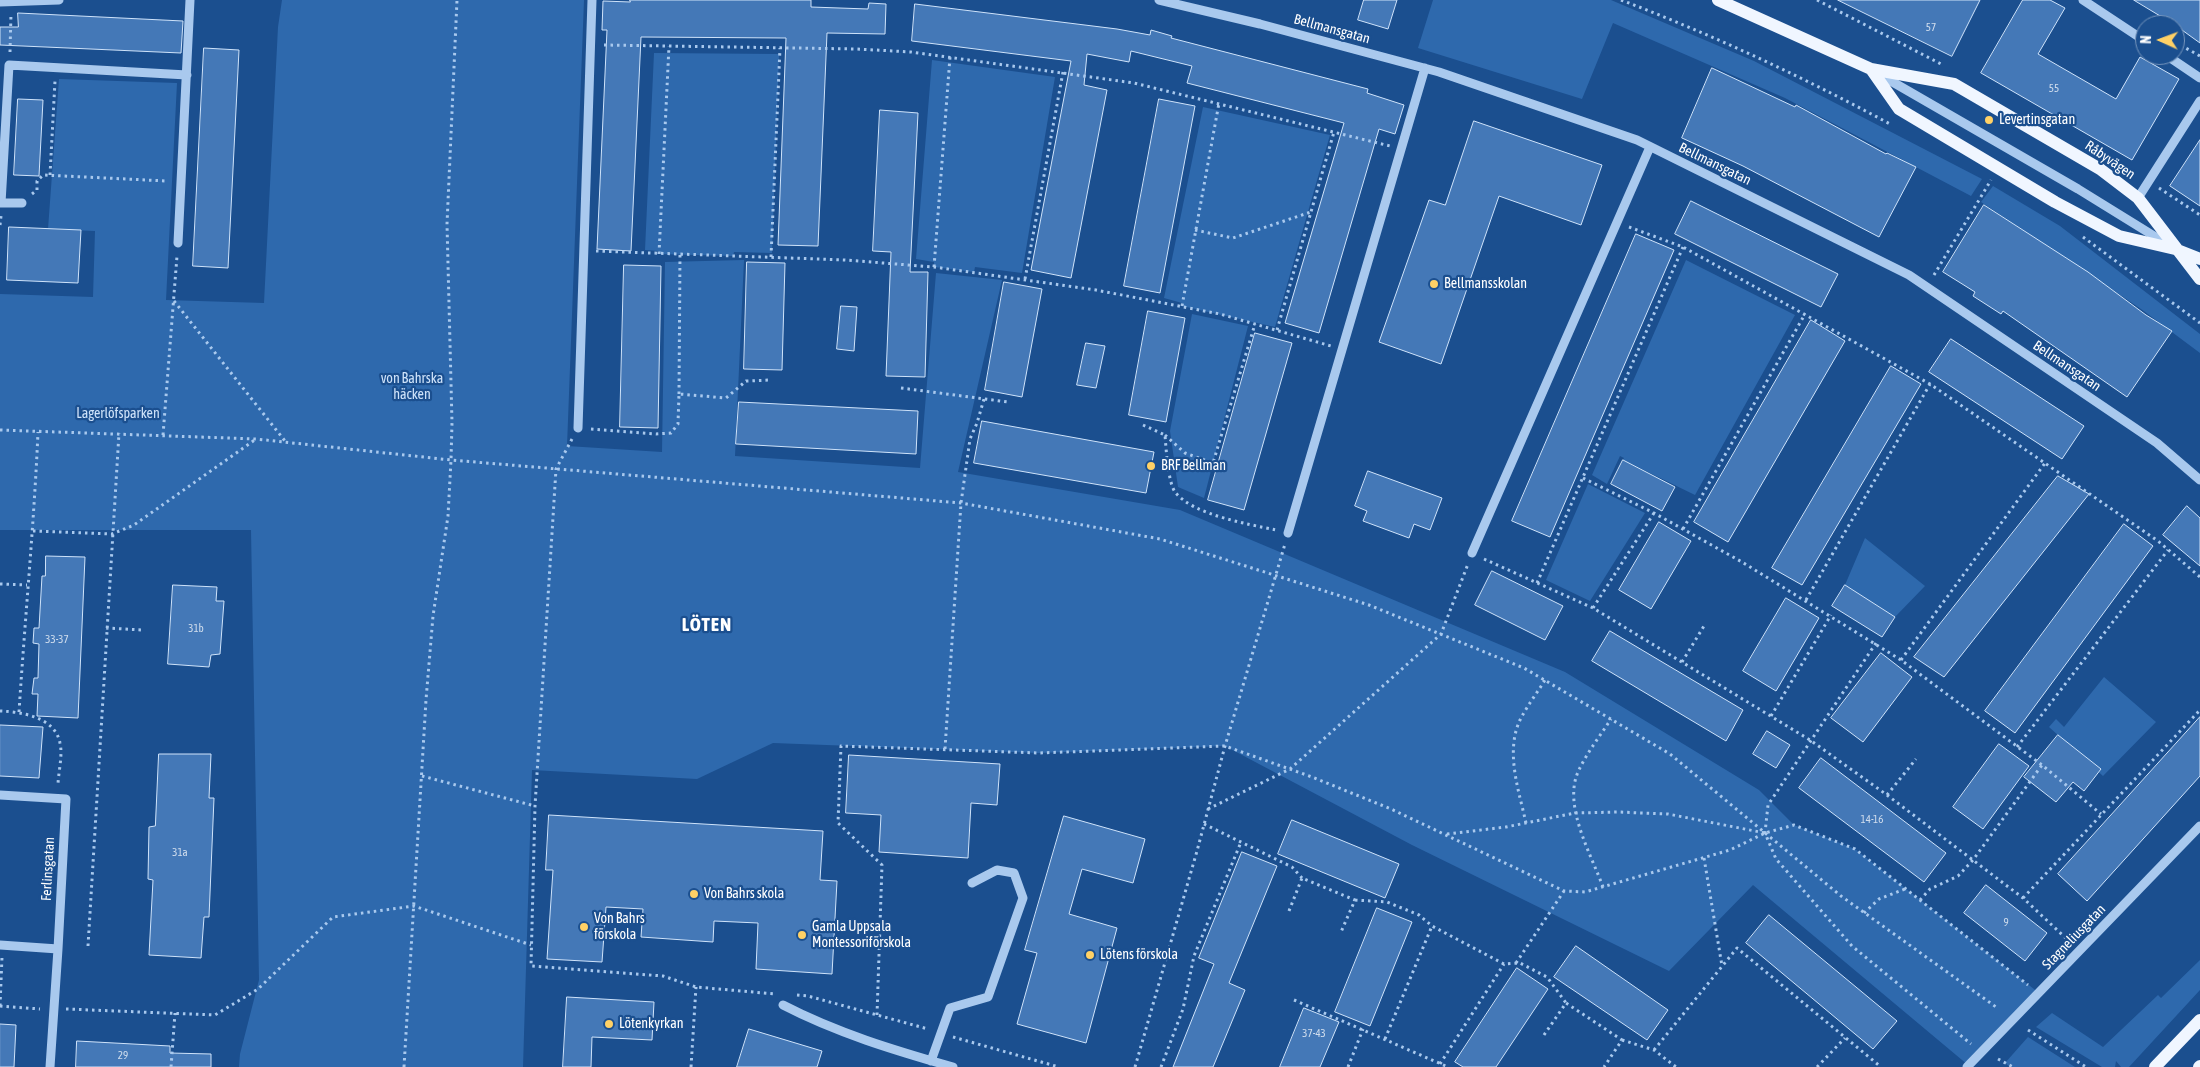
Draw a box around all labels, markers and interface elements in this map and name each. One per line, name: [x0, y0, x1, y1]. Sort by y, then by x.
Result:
street label: Bellmansgatan: [1292, 11, 1372, 47]
north arrow: [2135, 15, 2185, 65]
house number: 57: [1926, 21, 1936, 35]
text: N: [2138, 35, 2154, 44]
house number: 55: [2049, 82, 2059, 96]
place label: Levertinsgatan: [1999, 112, 2075, 128]
marker: Levertinsgatan: [1983, 114, 1995, 126]
street label: Råbyvägen: [2082, 137, 2138, 183]
street label: Bellmansgatan: [1676, 139, 1754, 189]
place label: Bellmansskolan: [1444, 276, 1527, 292]
marker: Bellmansskolan: [1428, 278, 1440, 290]
street label: Bellmansgatan: [2030, 337, 2104, 395]
park label: von Bahrska häcken: [381, 371, 443, 404]
park label: Lagerlöfsparken: [76, 406, 160, 422]
place label: BRF Bellman: [1161, 458, 1226, 474]
marker: BRF Bellman: [1145, 460, 1157, 472]
district label: LÖTEN: [681, 614, 733, 636]
house number: 31b: [188, 622, 204, 636]
house number: 33-37: [45, 633, 69, 647]
house number: 14-16: [1861, 813, 1883, 827]
street label: Ferlinsgatan: [38, 837, 58, 901]
house number: 31a: [172, 846, 188, 860]
place label: Von Bahrs skola: [704, 886, 784, 902]
marker: Von Bahrs skola: [688, 888, 700, 900]
street label: Stagneliusgatan: [2039, 901, 2109, 973]
place label: Von Bahrs förskola: [594, 911, 645, 944]
house number: 9: [2003, 916, 2009, 930]
place label: Gamla Uppsala Montessoriförskola: [812, 919, 911, 952]
marker: Von Bahrs förskola: [578, 921, 590, 933]
marker: Gamla Uppsala Montessoriförskola: [796, 929, 808, 941]
place label: Lötens förskola: [1100, 947, 1178, 963]
marker: Lötens förskola: [1084, 949, 1096, 961]
place label: Lötenkyrkan: [619, 1016, 684, 1032]
marker: Lötenkyrkan: [603, 1018, 615, 1030]
house number: 37-43: [1302, 1027, 1326, 1041]
house number: 29: [118, 1049, 128, 1063]

